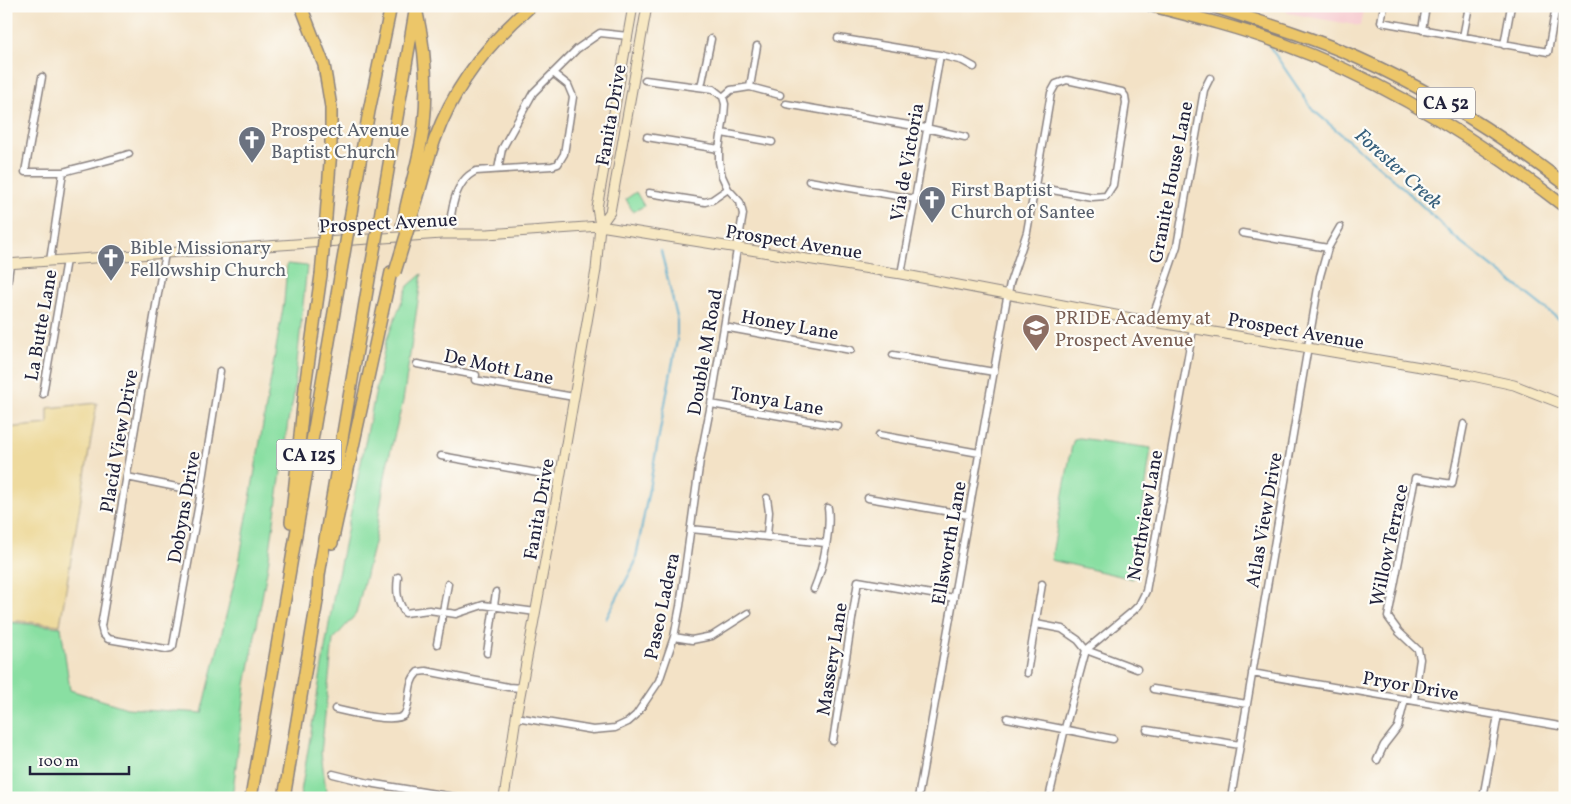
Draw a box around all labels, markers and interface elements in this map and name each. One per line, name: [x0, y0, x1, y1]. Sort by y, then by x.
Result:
street label: Fanita Drive: [590, 63, 634, 168]
road number: CA 52: [1417, 88, 1475, 119]
street label: Granite House Lane: [1144, 99, 1200, 265]
street label: Via de Victoria: [885, 101, 931, 224]
place label: Prospect Avenue Baptist Church: [271, 118, 409, 166]
water label: Forester Creek: [1348, 123, 1448, 216]
church icon: Prospect Avenue Baptist Church: [237, 125, 267, 164]
place label: First Baptist Church of Santee: [951, 178, 1095, 226]
church icon: First Baptist Church of Santee: [917, 185, 947, 224]
street label: Prospect Avenue: [318, 207, 458, 241]
street label: Prospect Avenue: [723, 219, 864, 267]
place label: Bible Missionary Fellowship Church: [130, 236, 286, 284]
church icon: Bible Missionary Fellowship Church: [96, 243, 126, 282]
street label: La Butte Lane: [19, 268, 65, 383]
street label: Double M Road: [682, 287, 730, 418]
street label: Honey Lane: [739, 305, 840, 347]
place label: PRIDE Academy at Prospect Avenue: [1055, 306, 1211, 354]
street label: Prospect Avenue: [1225, 307, 1366, 357]
school or university icon: PRIDE Academy at Prospect Avenue: [1021, 313, 1051, 352]
street label: De Mott Lane: [441, 344, 556, 392]
street label: Placid View Drive: [95, 368, 145, 515]
street label: Tonya Lane: [728, 381, 825, 423]
road number: CA 125: [276, 440, 342, 470]
street label: Northview Lane: [1122, 448, 1170, 583]
street label: Dobyns Drive: [162, 449, 208, 566]
street label: Atlas View Drive: [1240, 451, 1290, 590]
street label: Fanita Drive: [518, 457, 562, 562]
street label: Ellsworth Lane: [926, 479, 974, 607]
street label: Willow Terrace: [1364, 482, 1416, 609]
street label: Paseo Ladera: [639, 551, 687, 662]
street label: Massery Lane: [811, 601, 855, 718]
street label: Pryor Drive: [1360, 666, 1461, 708]
scale bar: [30, 744, 129, 776]
text: 100 m: [38, 752, 78, 773]

